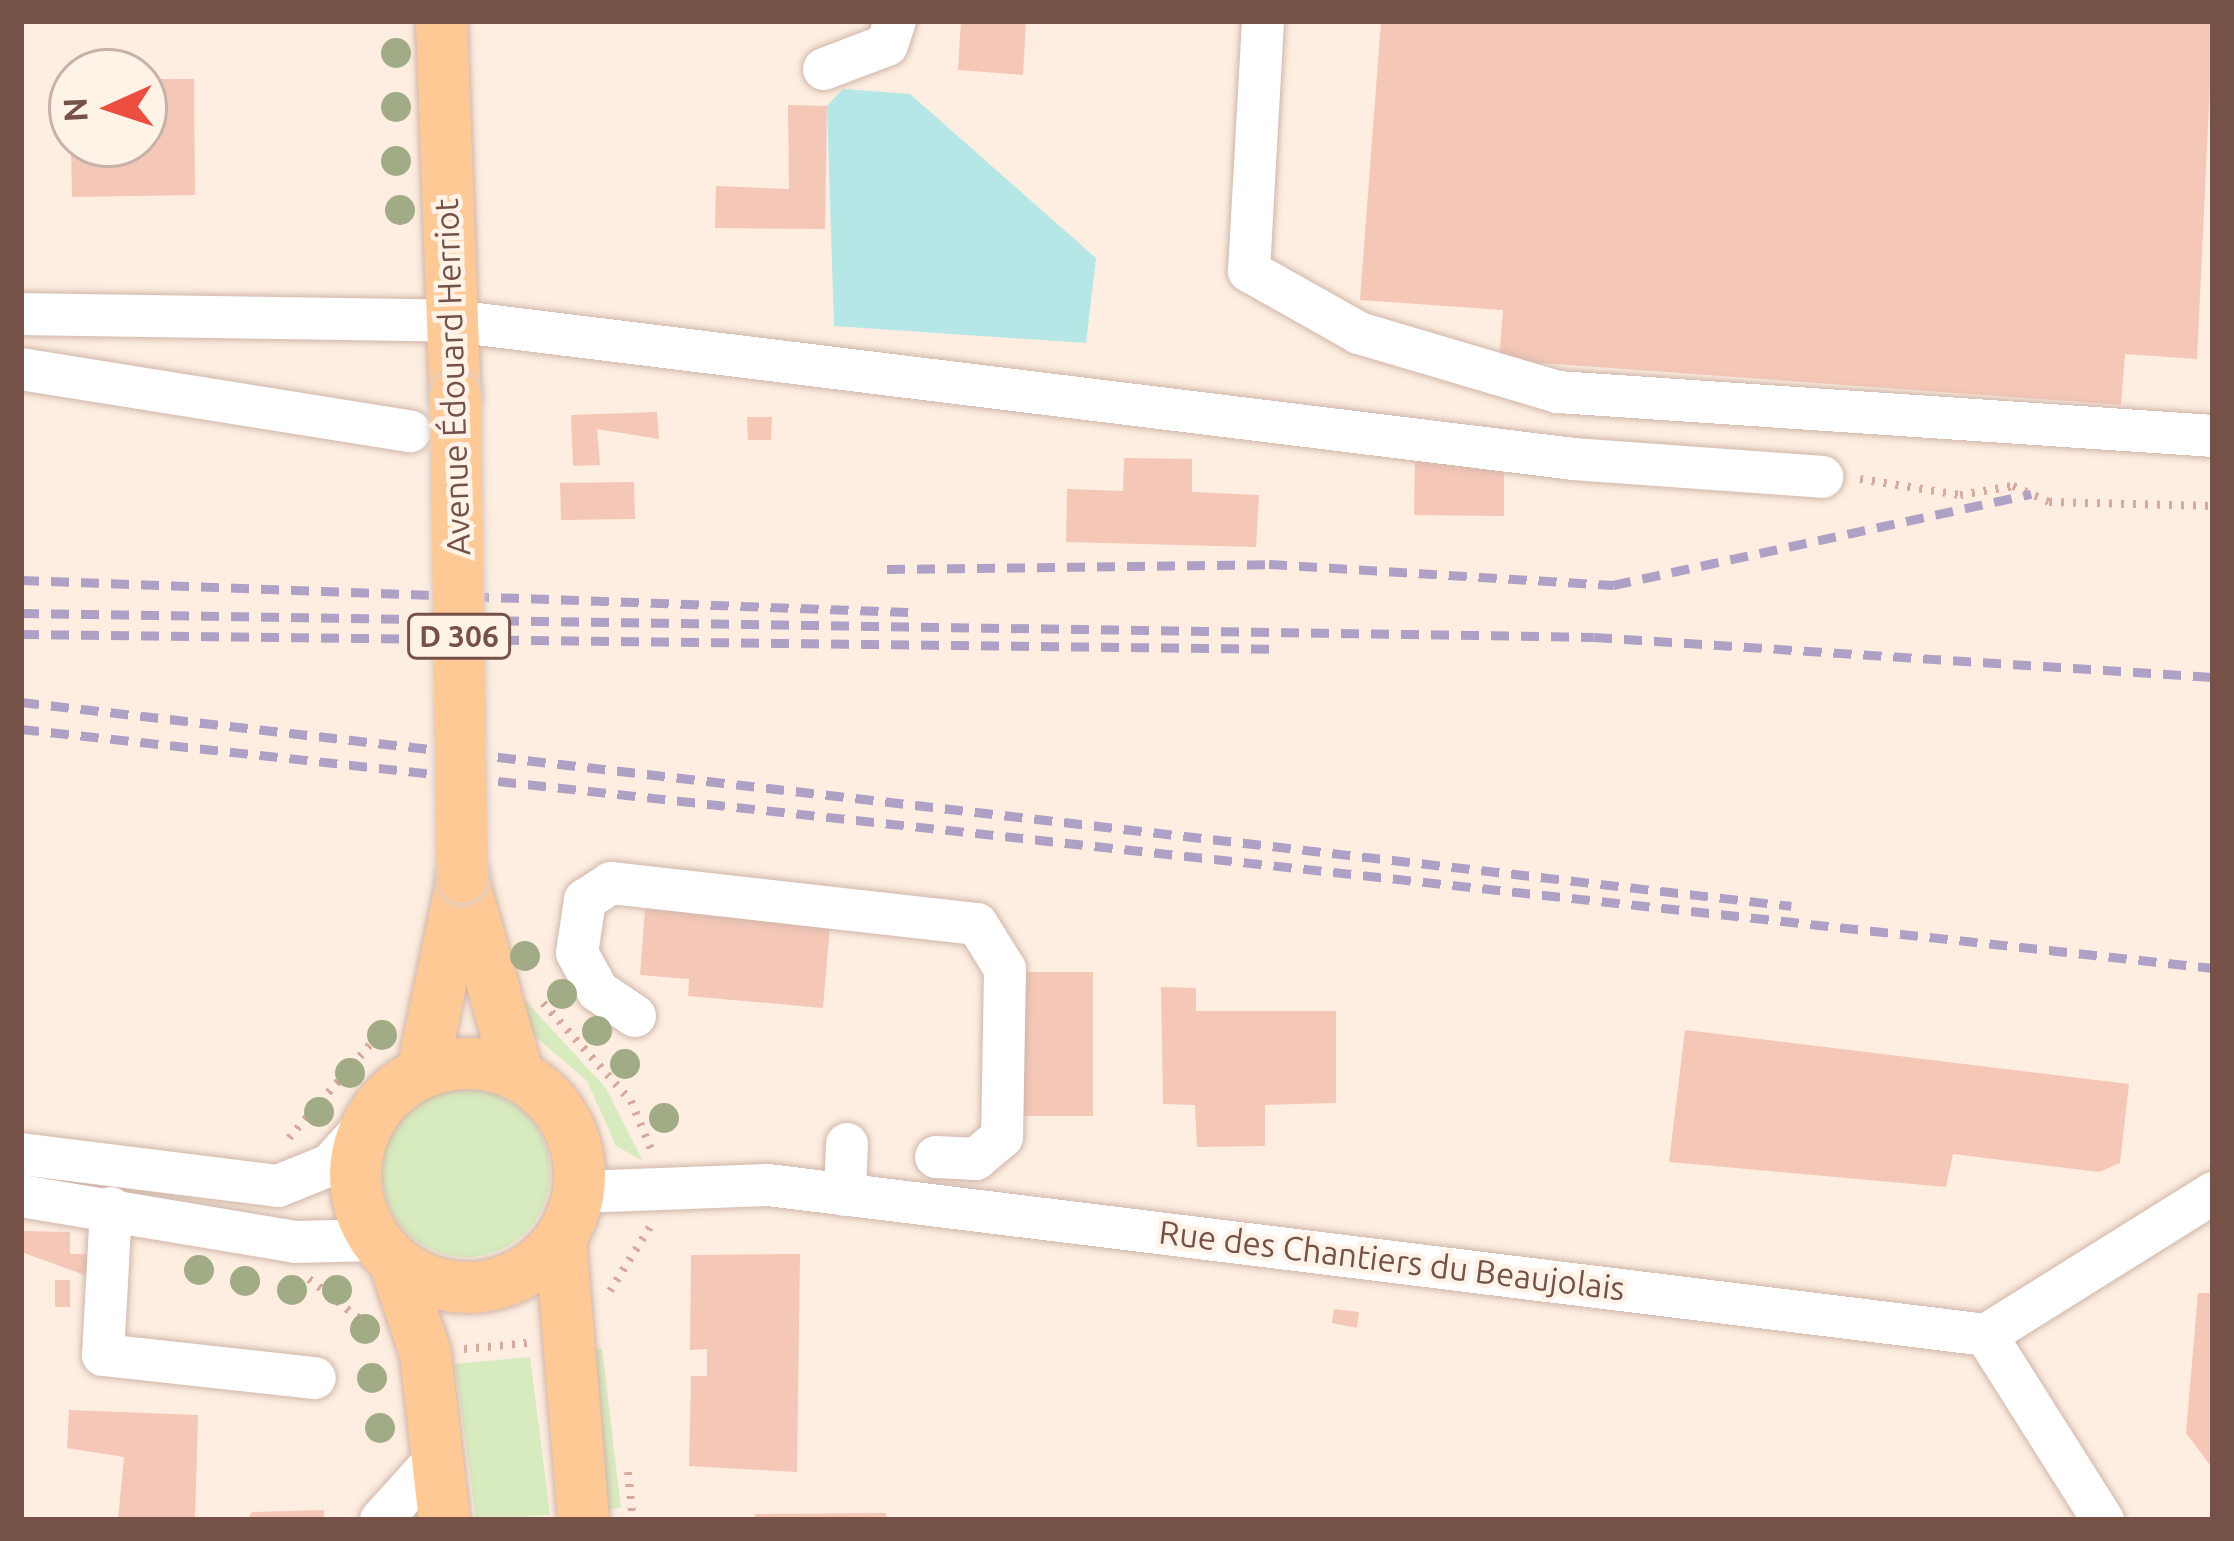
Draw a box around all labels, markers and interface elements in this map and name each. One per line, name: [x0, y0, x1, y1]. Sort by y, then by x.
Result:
north arrow: [48, 48, 168, 168]
text: N: [55, 96, 94, 123]
street label: Avenue Édouard Herriot: [426, 198, 478, 556]
road number: D 306: [405, 612, 513, 660]
street label: Rue des Chantiers du Beaujolais: [1157, 1212, 1627, 1308]

